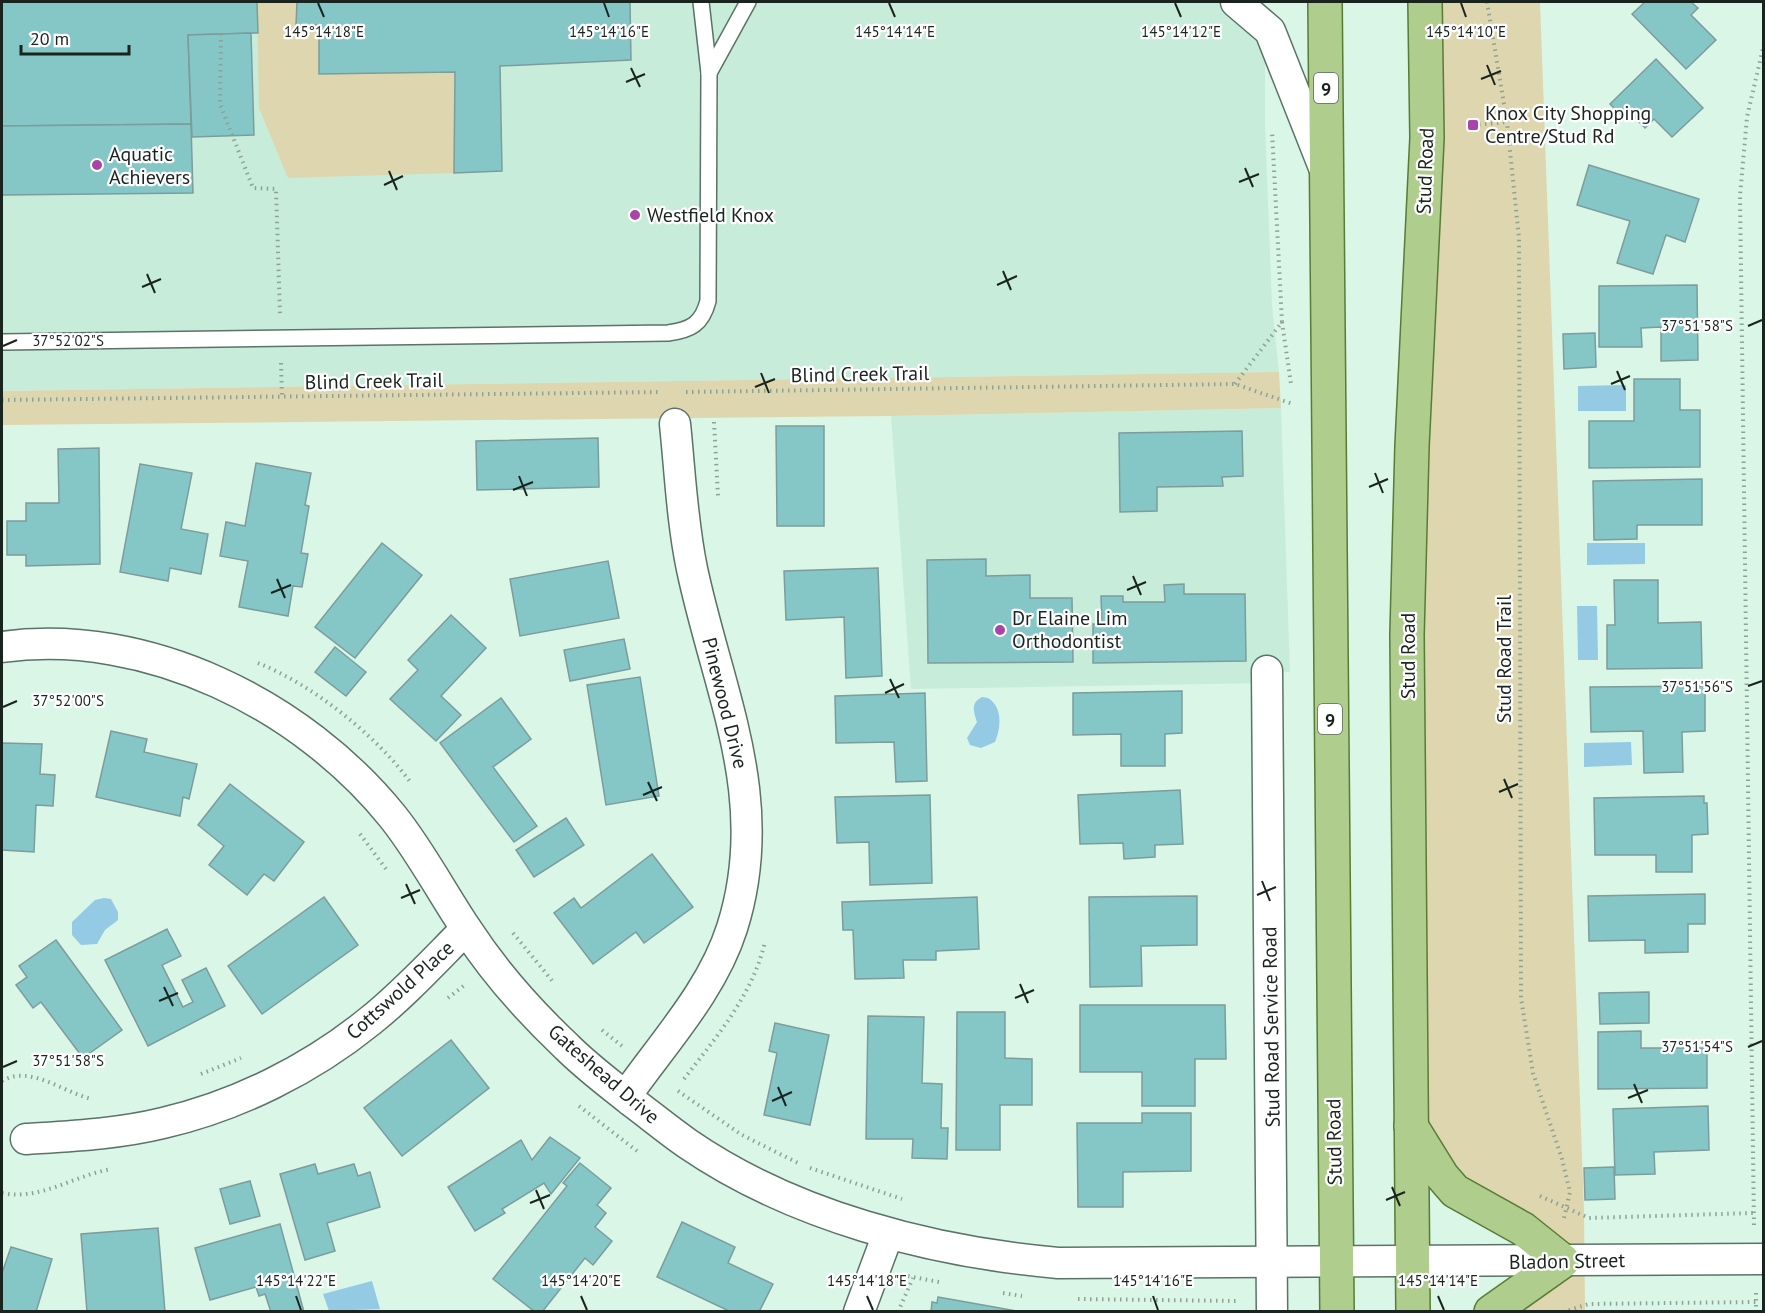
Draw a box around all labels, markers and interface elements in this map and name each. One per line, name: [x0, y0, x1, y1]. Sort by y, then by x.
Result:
scale bar: [21, 18, 129, 56]
text: 145°14'18"E: [284, 22, 364, 41]
text: 145°14'16"E: [569, 22, 649, 41]
text: 145°14'14"E: [855, 22, 935, 41]
text: 145°14'12"E: [1141, 22, 1221, 41]
text: 145°14'10"E: [1426, 22, 1506, 41]
text: 20 m: [30, 27, 69, 50]
road number: 9: [1314, 73, 1338, 103]
place label: Knox City Shopping Centre/Stud Rd: [1485, 100, 1651, 149]
marker: Knox City Shopping Centre/Stud Rd: [1466, 118, 1480, 132]
street label: Stud Road: [1410, 127, 1440, 215]
place label: Aquatic Achievers: [109, 141, 190, 190]
marker: Aquatic Achievers: [90, 158, 104, 172]
place label: Westfield Knox: [647, 202, 774, 228]
marker: Westfield Knox: [628, 208, 642, 222]
text: 37°51'58"S: [1661, 316, 1733, 335]
text: 37°52'02"S: [32, 331, 104, 350]
street label: Blind Creek Trail: [791, 360, 930, 388]
street label: Blind Creek Trail: [305, 367, 444, 395]
street label: Stud Road Trail: [1491, 595, 1517, 723]
place label: Dr Elaine Lim Orthodontist: [1012, 605, 1127, 654]
street label: Stud Road: [1395, 613, 1421, 699]
marker: Dr Elaine Lim Orthodontist: [993, 623, 1007, 637]
street label: Pinewood Drive: [696, 635, 754, 771]
text: 37°51'56"S: [1661, 677, 1733, 696]
text: 37°52'00"S: [32, 691, 104, 710]
road number: 9: [1318, 704, 1342, 734]
street label: Stud Road Service Road: [1256, 926, 1286, 1128]
street label: Cottswold Place: [341, 935, 459, 1045]
street label: Gateshead Drive: [543, 1019, 665, 1129]
text: 37°51'54"S: [1661, 1037, 1733, 1056]
text: 37°51'58"S: [32, 1051, 104, 1070]
street label: Stud Road: [1320, 1098, 1348, 1186]
street label: Bladon Street: [1509, 1247, 1626, 1275]
text: 145°14'22"E: [256, 1271, 336, 1290]
text: 145°14'20"E: [541, 1271, 621, 1290]
text: 145°14'18"E: [827, 1271, 907, 1290]
text: 145°14'16"E: [1113, 1271, 1193, 1290]
text: 145°14'14"E: [1398, 1271, 1478, 1290]

